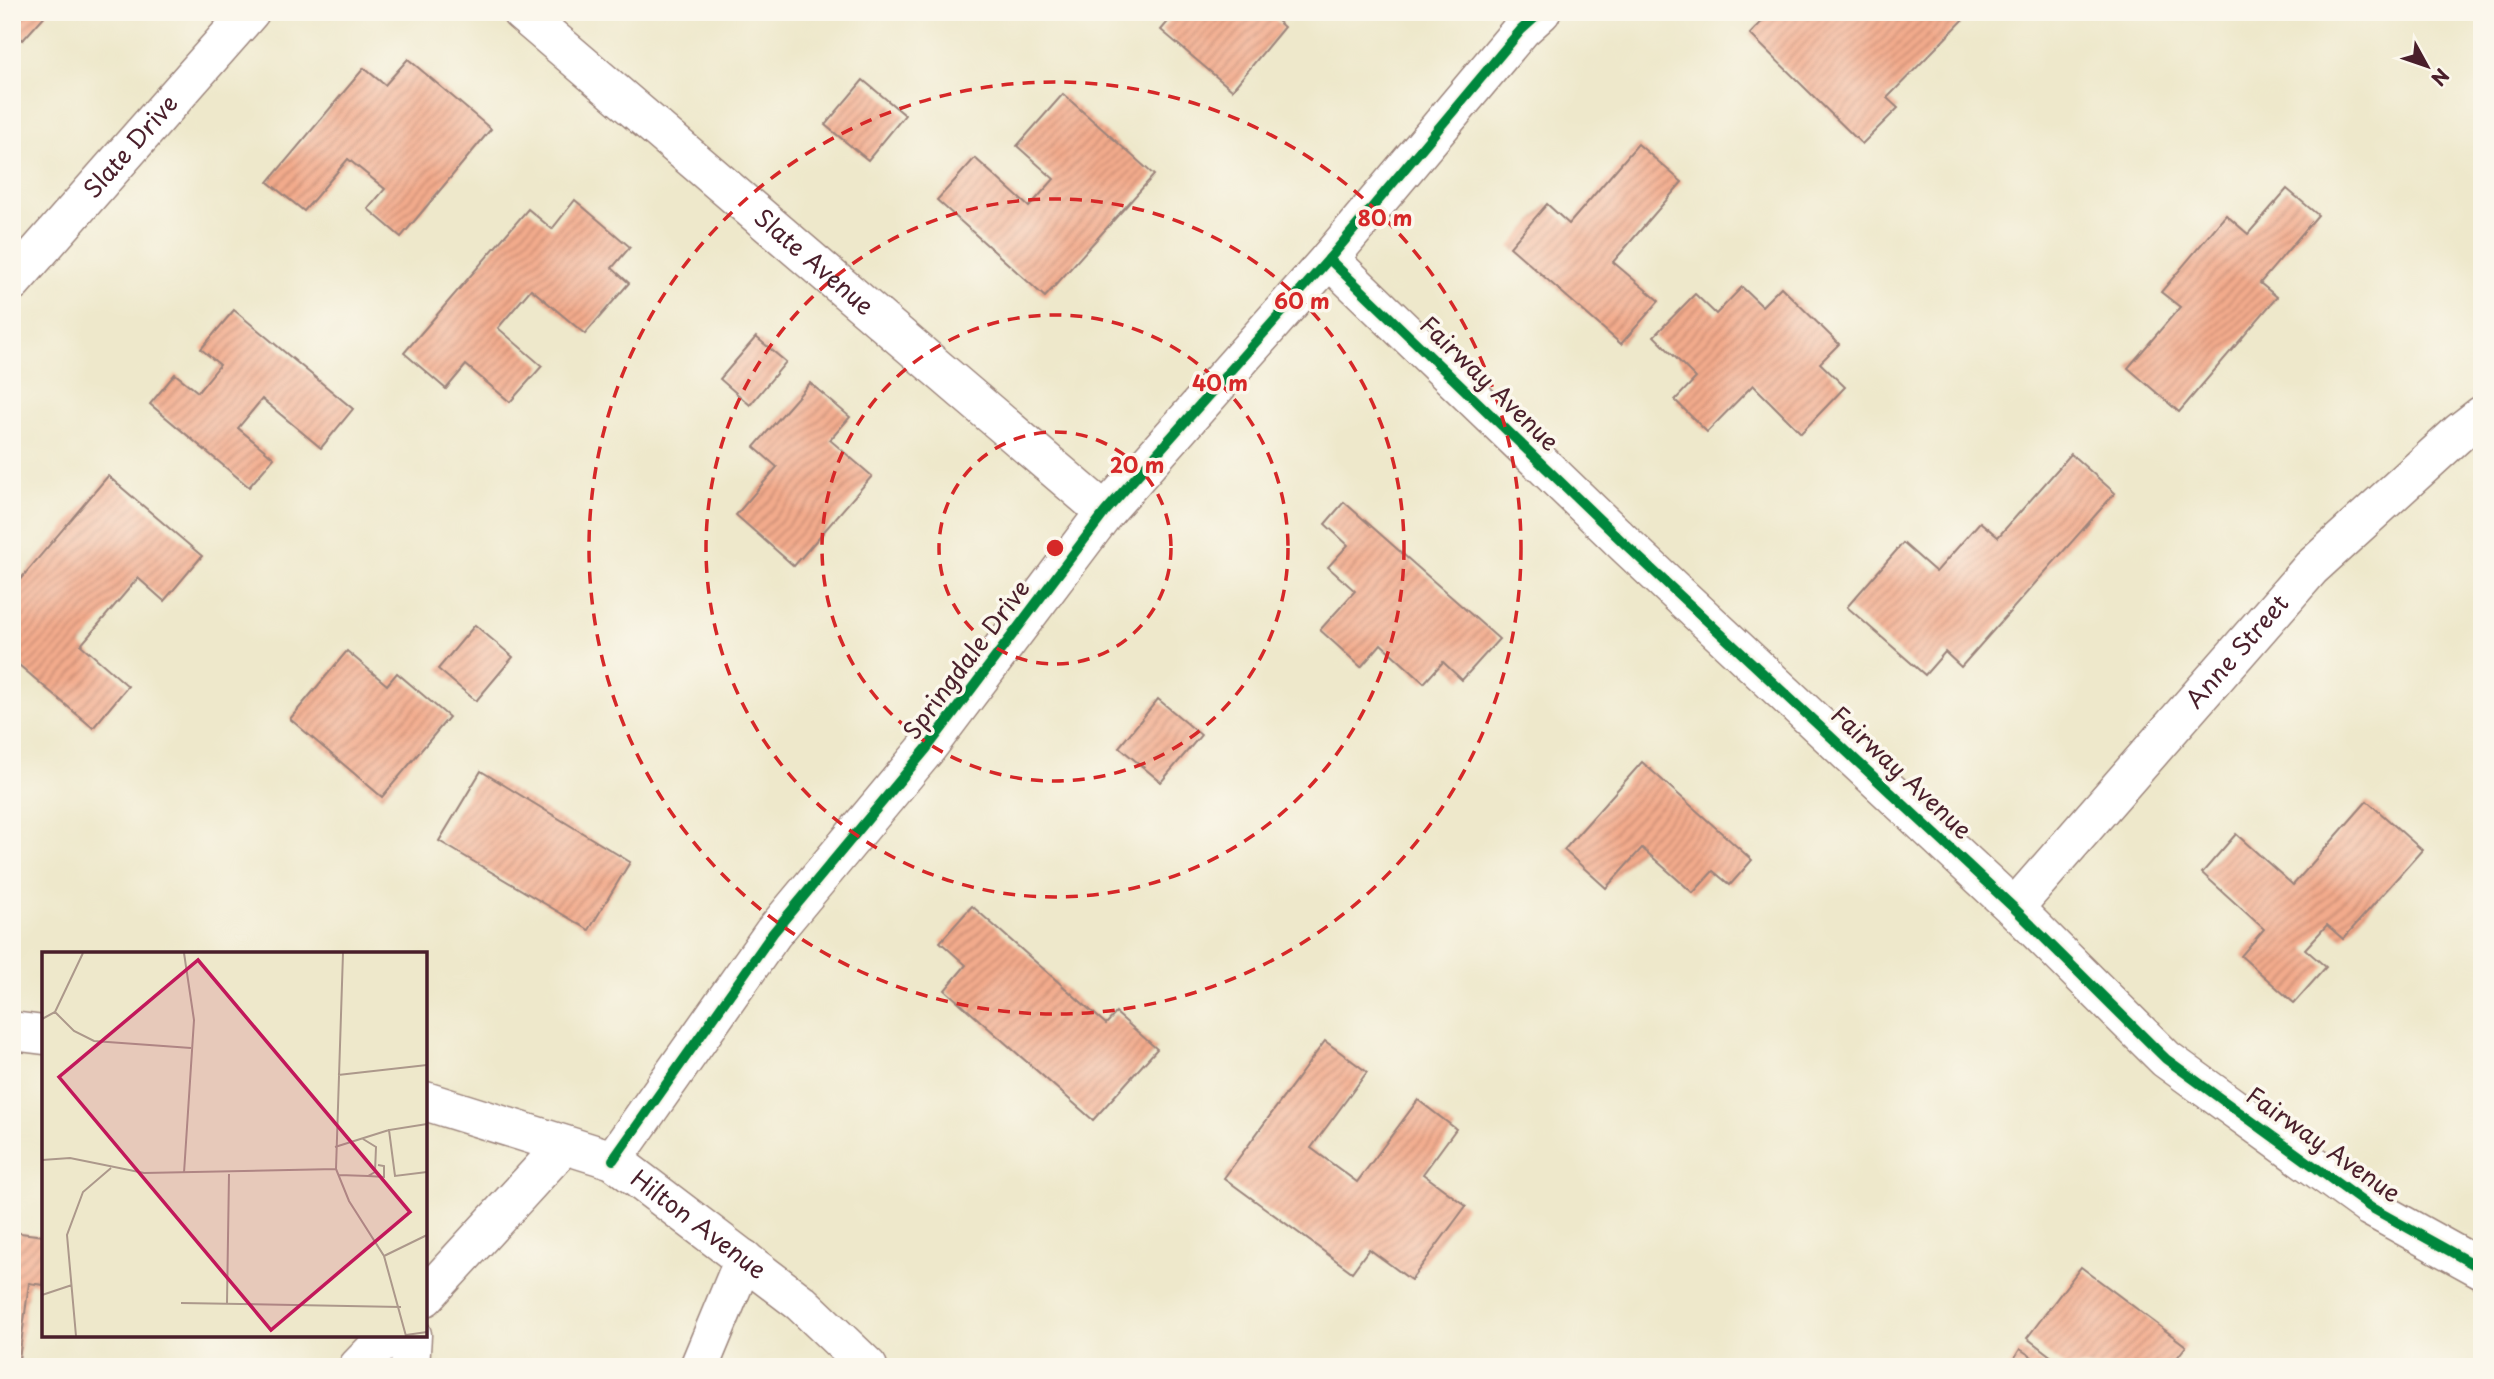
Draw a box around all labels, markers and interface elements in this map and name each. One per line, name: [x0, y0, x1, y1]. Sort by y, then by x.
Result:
north arrow: [2392, 32, 2462, 102]
text: N: [2425, 63, 2456, 92]
street label: Slate Drive: [74, 86, 185, 206]
street label: Slate Avenue: [747, 199, 883, 323]
text: 80 m: [1358, 201, 1412, 233]
text: 60 m: [1274, 284, 1330, 316]
street label: Fairway Avenue: [1413, 307, 1568, 458]
text: 40 m: [1192, 366, 1248, 398]
text: 20 m: [1110, 448, 1164, 480]
centre of rings: [1043, 536, 1067, 560]
street label: Springdale Drive: [893, 571, 1038, 746]
street label: Anne Street: [2176, 585, 2296, 716]
street label: Fairway Avenue: [1824, 697, 1981, 846]
inset map: [42, 952, 427, 1337]
street label: Fairway Avenue: [2240, 1077, 2409, 1210]
street label: Hilton Avenue: [624, 1160, 775, 1287]

